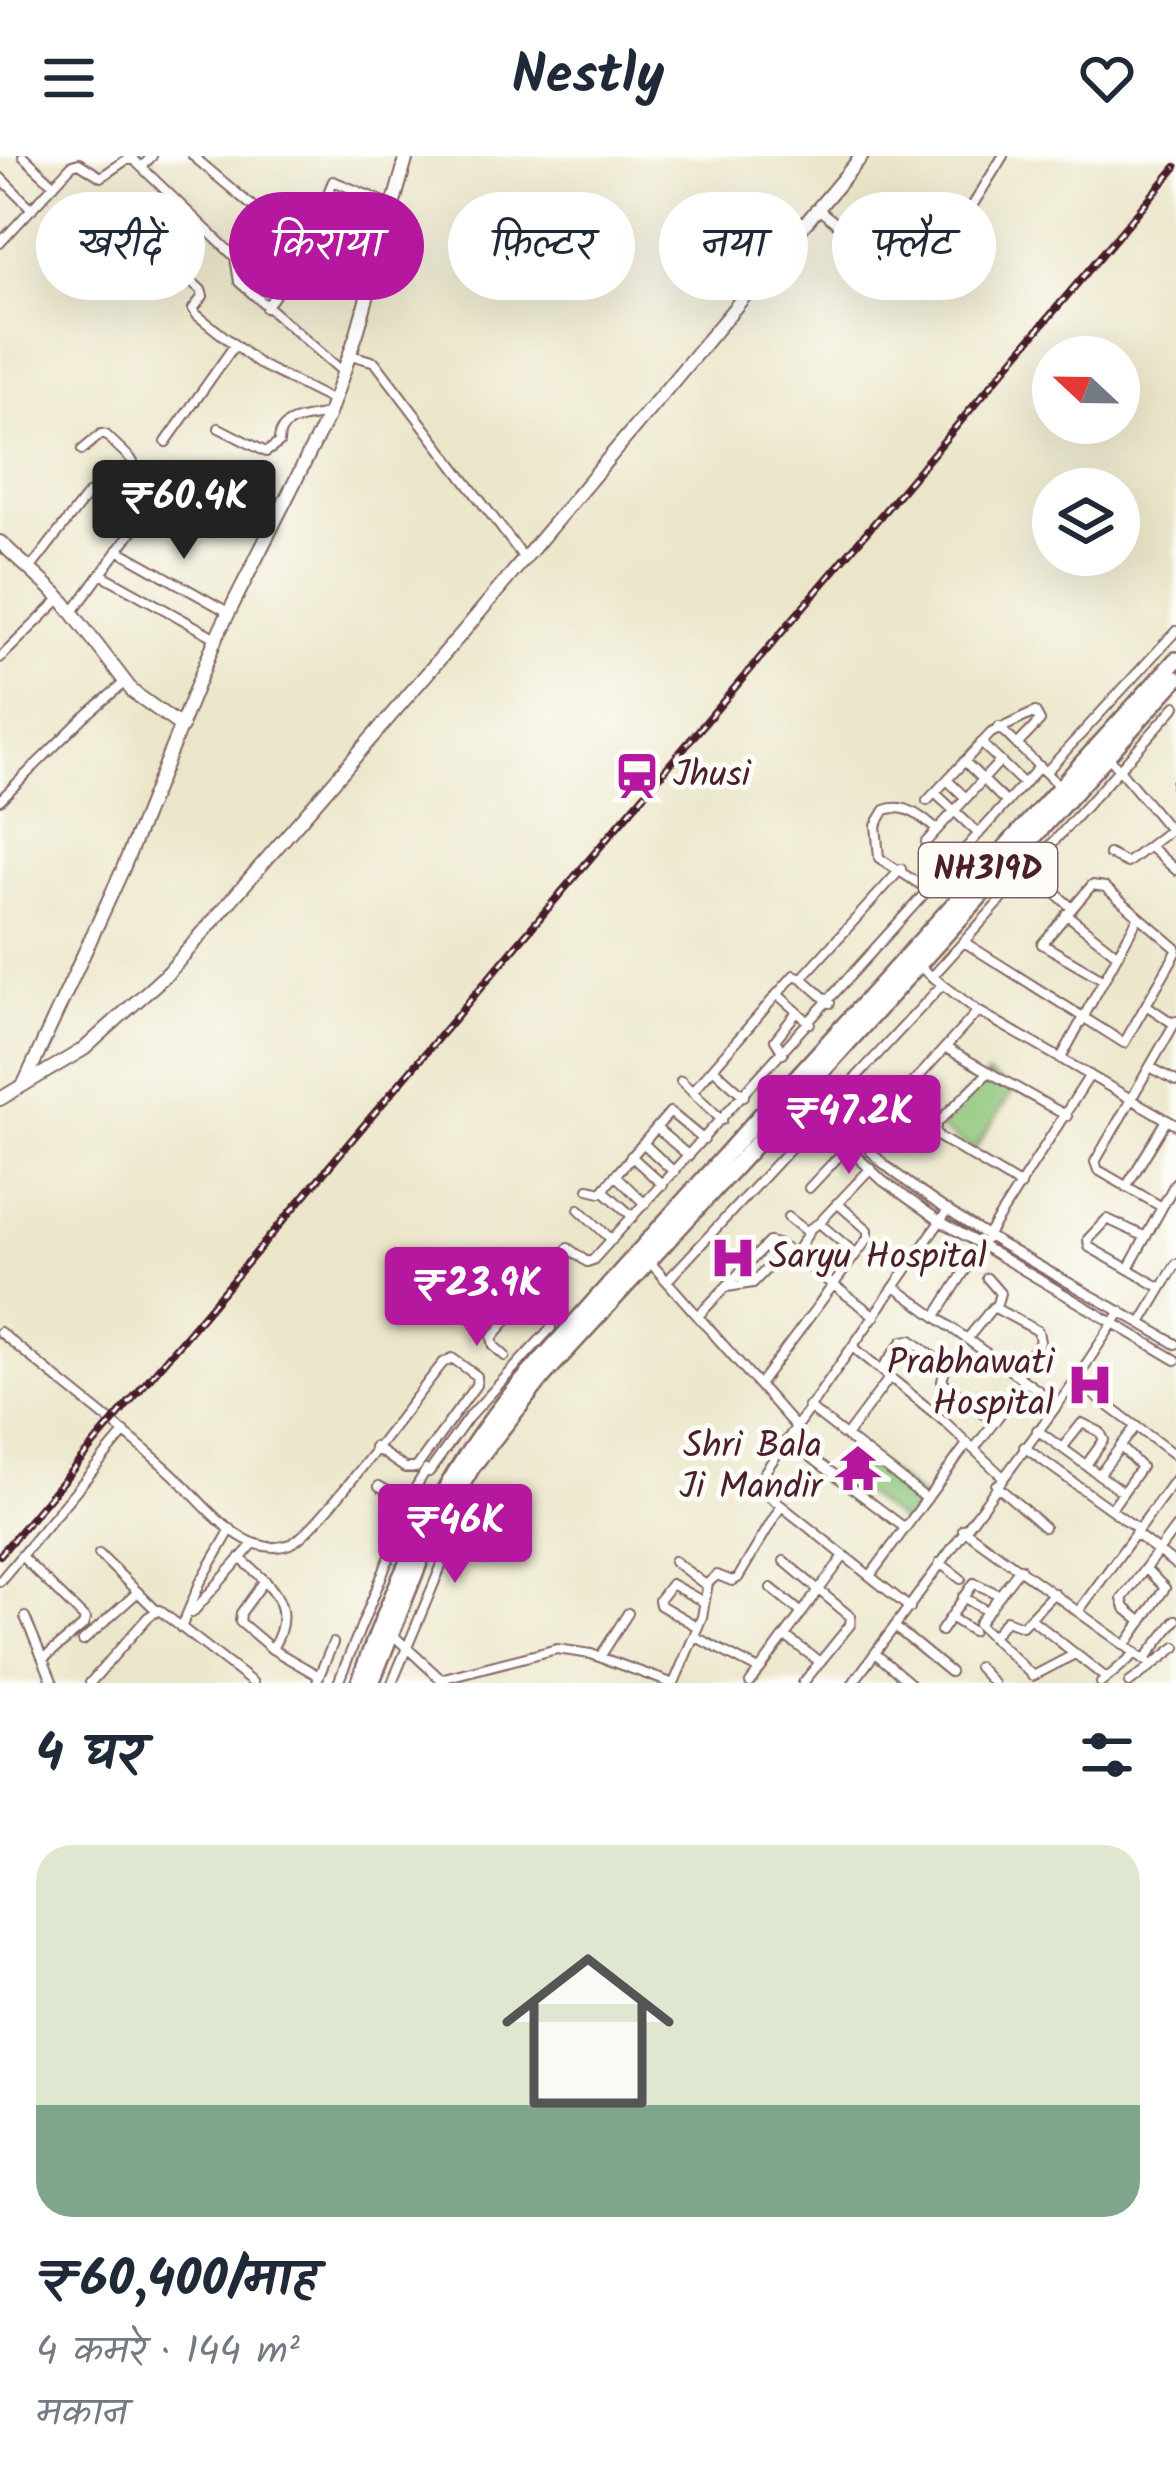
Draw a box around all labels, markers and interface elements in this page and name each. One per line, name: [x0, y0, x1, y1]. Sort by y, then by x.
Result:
text: Nestly: [512, 35, 664, 121]
icon: menu: [36, 45, 102, 111]
icon: heart: [1074, 45, 1140, 111]
chip: खरीदें: [36, 192, 205, 300]
chip: किराया: [229, 192, 424, 300]
chip: फ़िल्टर: [448, 192, 635, 300]
chip: नया: [659, 192, 808, 300]
chip: फ़्लैट: [832, 192, 996, 300]
north arrow: [1032, 336, 1140, 444]
map controls: [1032, 336, 1140, 576]
pin: ₹60.4K: [86, 460, 282, 562]
text: ₹60.4K: [119, 468, 249, 530]
button: layers: [1032, 468, 1140, 576]
place label: Jhusi: [673, 748, 752, 805]
station icon: Jhusi: [612, 751, 662, 801]
road number: NH319D: [919, 843, 1057, 897]
pin: ₹47.2K: [751, 1075, 947, 1177]
text: ₹47.2K: [784, 1083, 914, 1145]
place label: Saryu Hospital: [769, 1230, 987, 1287]
hospital icon: Saryu Hospital: [708, 1233, 758, 1283]
pin: ₹23.9K: [379, 1247, 575, 1349]
text: ₹23.9K: [412, 1255, 542, 1317]
place label: Prabhawati Hospital: [887, 1336, 1055, 1434]
hospital icon: Prabhawati Hospital: [1065, 1360, 1115, 1410]
place label: Shri Bala Ji Mandir: [679, 1419, 824, 1517]
temple icon: Shri Bala Ji Mandir: [833, 1443, 883, 1493]
pin: ₹46K: [384, 1484, 526, 1586]
text: ₹46K: [405, 1492, 505, 1554]
text: 4 घर: [36, 1715, 143, 1796]
icon: filters: [1074, 1722, 1140, 1788]
icon: home: [480, 1923, 696, 2139]
text: ₹60,400/माह: [36, 2241, 316, 2322]
text: 4 कमरे · 144 m²: [36, 2322, 300, 2384]
text: मकान: [36, 2384, 127, 2446]

